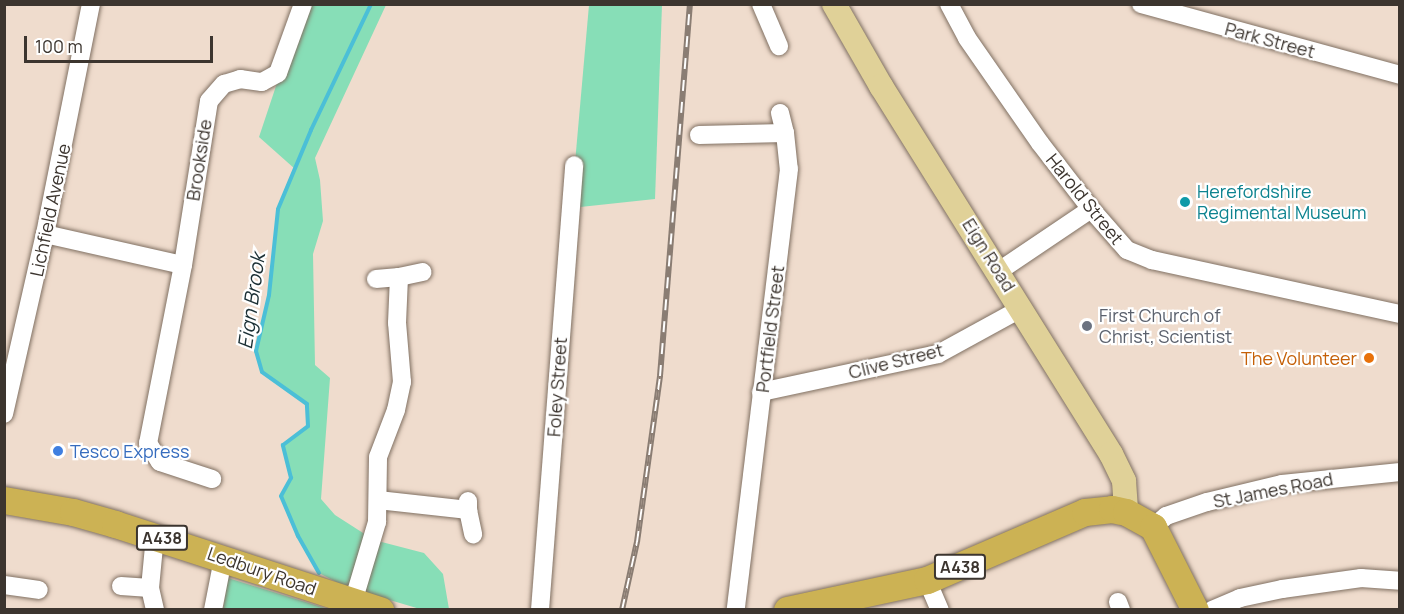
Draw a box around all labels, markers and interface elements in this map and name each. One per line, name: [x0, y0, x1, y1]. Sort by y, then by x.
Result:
street label: Park Street: [1223, 18, 1317, 62]
scale bar: [27, 24, 216, 62]
text: 100 m: [35, 34, 83, 58]
street label: Brookside: [182, 118, 216, 202]
street label: Lichfield Avenue: [25, 141, 75, 279]
street label: Harold Street: [1042, 149, 1128, 249]
place label: Herefordshire Regimental Museum: [1197, 181, 1367, 224]
marker: Herefordshire Regimental Museum: [1178, 195, 1192, 209]
street label: Eign Road: [958, 214, 1020, 296]
water label: Eign Brook: [232, 251, 270, 351]
street label: Portfield Street: [751, 264, 789, 394]
place label: First Church of Christ, Scientist: [1099, 305, 1232, 348]
marker: First Church of Christ, Scientist: [1080, 319, 1094, 333]
street label: Foley Street: [543, 336, 571, 438]
street label: Clive Street: [846, 339, 946, 383]
place label: The Volunteer: [1241, 347, 1357, 369]
marker: The Volunteer: [1362, 351, 1376, 365]
place label: Tesco Express: [70, 440, 189, 462]
marker: Tesco Express: [51, 444, 65, 458]
street label: St James Road: [1211, 468, 1335, 512]
road number: A438: [135, 525, 189, 551]
street label: Ledbury Road: [205, 542, 319, 600]
road number: A438: [933, 554, 987, 580]

